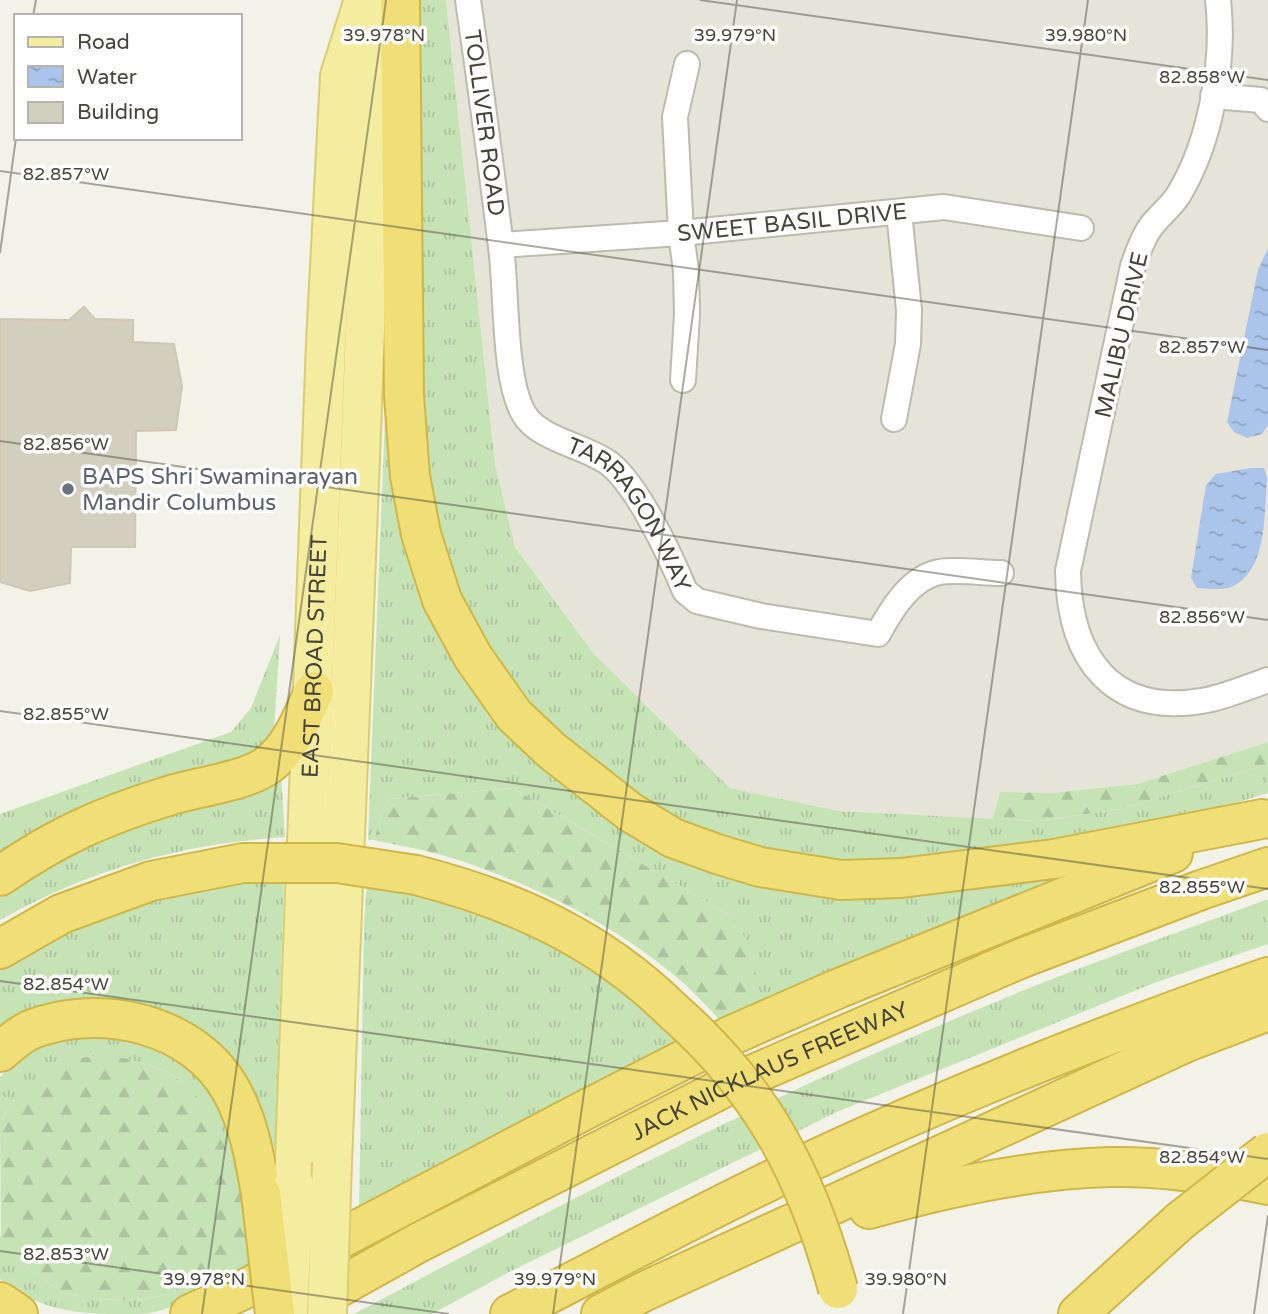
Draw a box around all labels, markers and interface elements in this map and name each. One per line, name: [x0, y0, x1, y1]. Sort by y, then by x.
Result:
legend: [14, 14, 242, 140]
text: 39.978°N: [343, 24, 425, 46]
text: 39.979°N: [694, 24, 776, 46]
text: 39.980°N: [1045, 24, 1127, 46]
street label: TOLLIVER ROAD: [457, 28, 510, 218]
text: Road: [77, 30, 130, 55]
text: Water: [77, 65, 137, 90]
text: 82.858°W: [1159, 66, 1245, 88]
text: Building: [77, 100, 159, 125]
text: 82.857°W: [23, 163, 109, 185]
street label: SWEET BASIL DRIVE: [676, 198, 908, 248]
street label: MALIBU DRIVE: [1089, 250, 1155, 421]
text: 82.857°W: [1159, 336, 1245, 358]
street label: TARRAGON WAY: [563, 432, 697, 596]
text: 82.856°W: [23, 433, 109, 455]
place label: BAPS Shri Swaminarayan Mandir Columbus: [82, 463, 358, 517]
marker: BAPS Shri Swaminarayan Mandir Columbus: [60, 481, 76, 497]
street label: EAST BROAD STREET: [296, 534, 334, 779]
text: 82.856°W: [1159, 606, 1245, 628]
text: 82.855°W: [23, 703, 109, 725]
text: 82.855°W: [1159, 876, 1245, 898]
text: 82.854°W: [23, 973, 109, 995]
street label: JACK NICKLAUS FREEWAY: [627, 996, 913, 1147]
text: 82.854°W: [1159, 1146, 1245, 1168]
text: 82.853°W: [23, 1243, 109, 1265]
text: 39.978°N: [163, 1268, 245, 1290]
text: 39.979°N: [514, 1268, 596, 1290]
text: 39.980°N: [865, 1268, 947, 1290]

